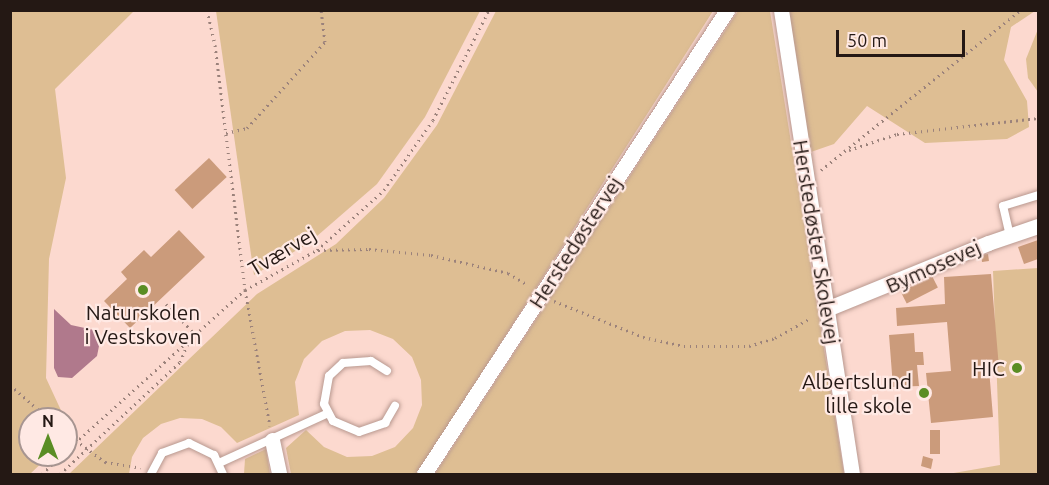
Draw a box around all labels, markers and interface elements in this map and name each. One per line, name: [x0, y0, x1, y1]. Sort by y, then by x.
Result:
scale bar: [839, 18, 968, 56]
text: 50 m: [847, 30, 887, 50]
street label: Herstedøster Skolevej: [788, 138, 846, 346]
street label: Herstedøstervej: [523, 171, 627, 313]
street label: Tværvej: [243, 221, 321, 281]
street label: Bymosevej: [882, 234, 984, 298]
marker: Naturskolen i Vestskoven: [136, 283, 150, 297]
place label: Naturskolen i Vestskoven: [85, 299, 201, 349]
place label: HIC: [972, 355, 1005, 381]
marker: HIC: [1010, 361, 1024, 375]
place label: Albertslund lille skole: [802, 368, 912, 418]
marker: Albertslund lille skole: [917, 386, 931, 400]
north arrow: [18, 407, 78, 467]
text: N: [42, 412, 54, 430]

